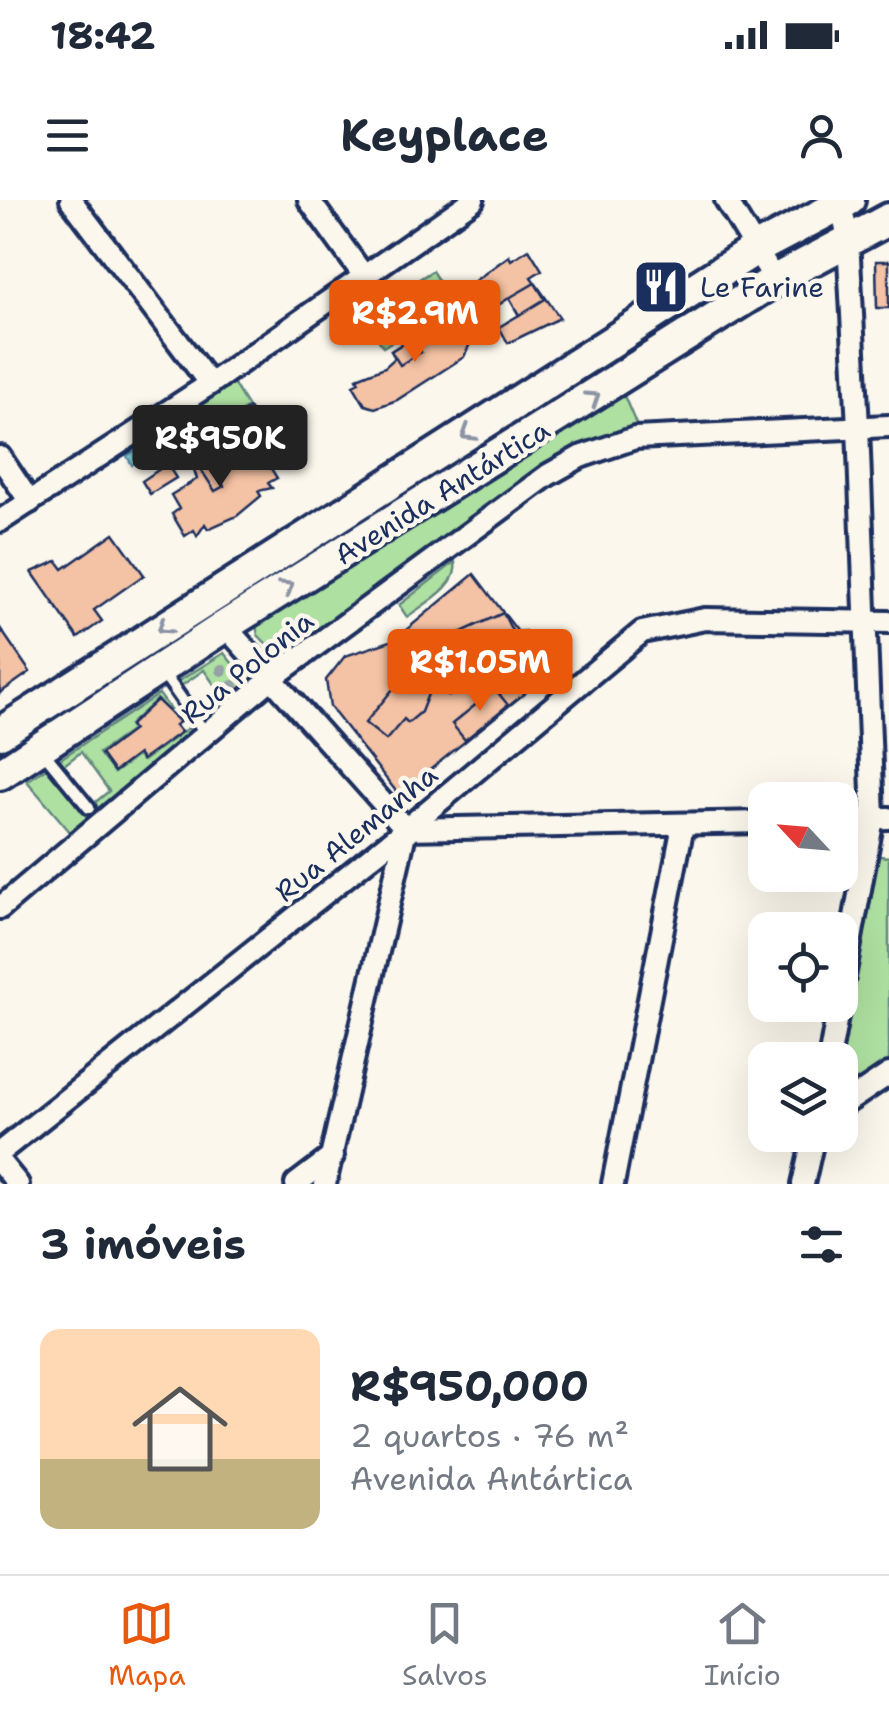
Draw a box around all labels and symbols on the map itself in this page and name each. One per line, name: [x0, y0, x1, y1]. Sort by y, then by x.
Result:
restaurant icon: Le Farine: [631, 257, 691, 317]
place label: Le Farine: [700, 268, 824, 306]
pin: R$2.9M: [334, 280, 496, 365]
one-way arrow: [582, 391, 600, 410]
pin: R$950K: [139, 405, 301, 490]
street label: Avenida Antártica: [327, 410, 557, 574]
one-way arrow: [461, 422, 479, 441]
one-way arrow: [276, 581, 294, 600]
street label: Rua Polonia: [173, 602, 321, 732]
one-way arrow: [157, 614, 175, 633]
pin: R$1.05M: [388, 629, 572, 714]
street label: Rua Alemanha: [267, 756, 445, 910]
north arrow: [748, 782, 858, 892]

